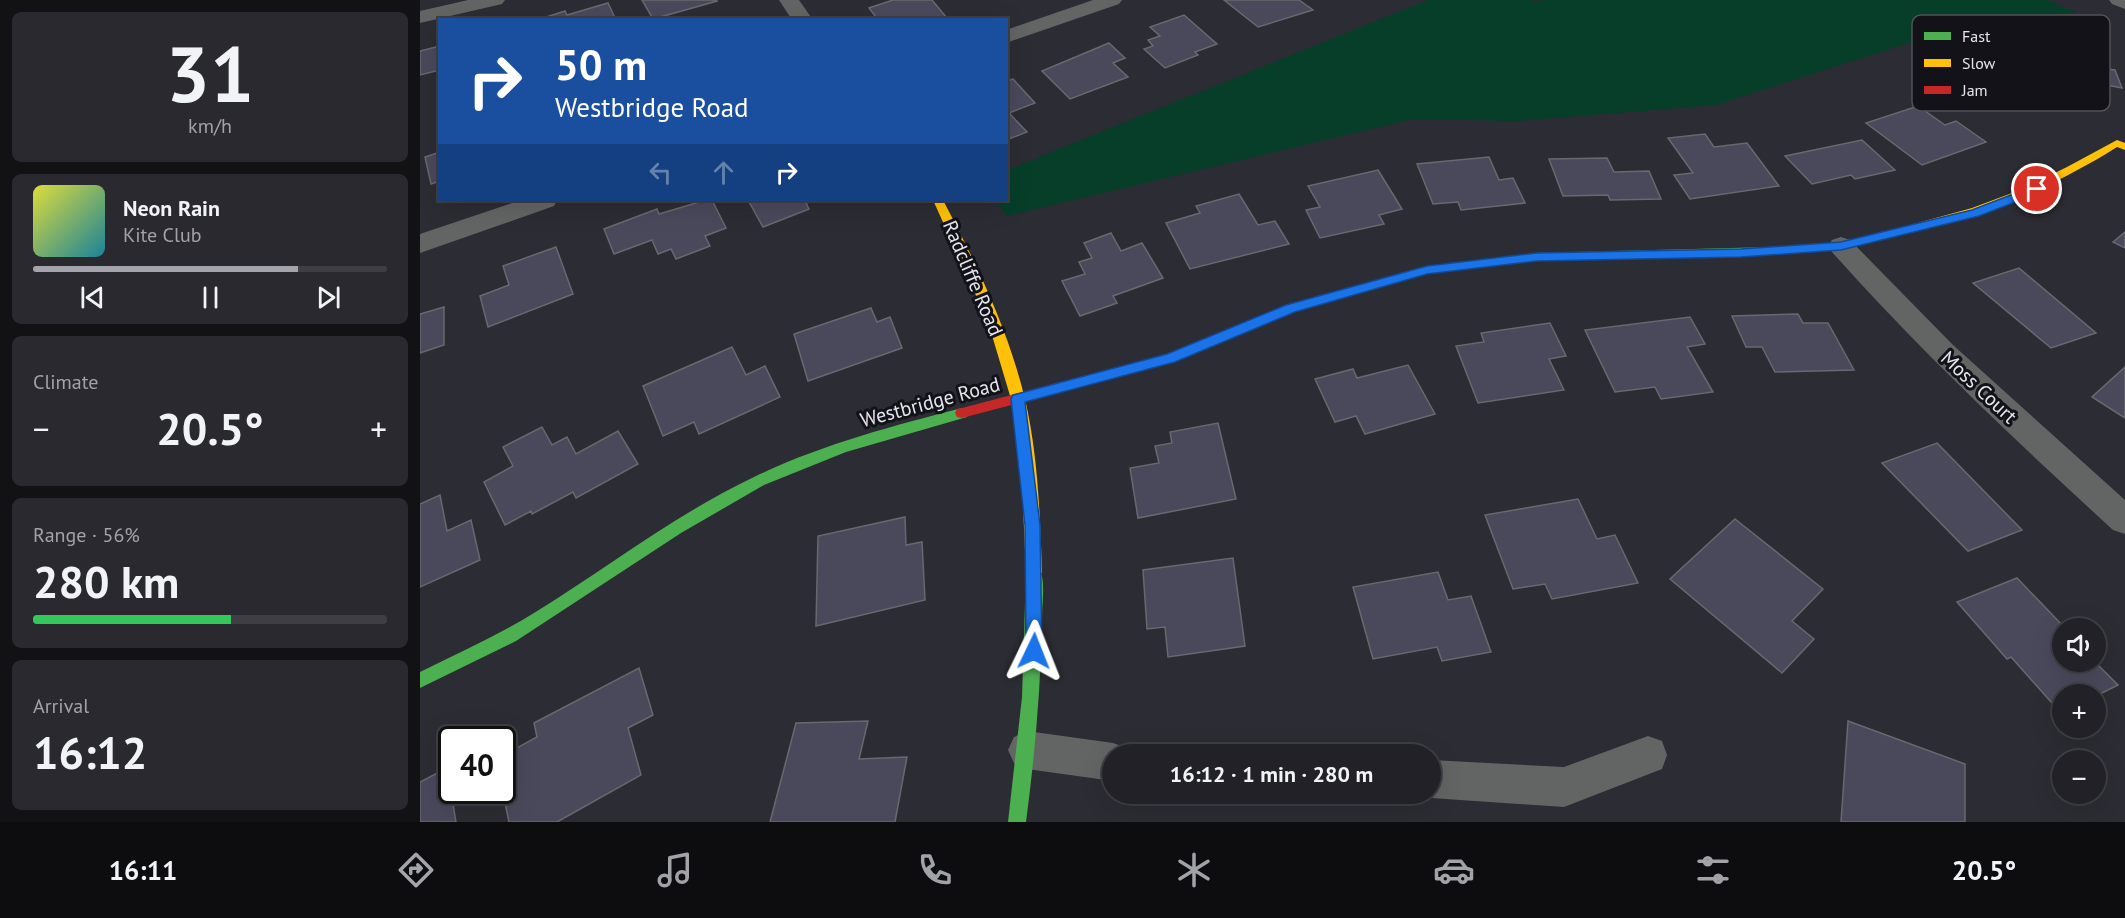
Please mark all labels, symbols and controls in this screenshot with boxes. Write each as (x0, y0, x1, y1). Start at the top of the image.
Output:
legend (1912, 15, 2110, 111)
text: 31 (166, 23, 254, 124)
text: Fast (1962, 26, 1991, 46)
text: 50 m (555, 37, 647, 92)
icon: right (456, 42, 534, 120)
text: Slow (1962, 53, 1996, 73)
text: Jam (1961, 80, 1988, 100)
text: Westbridge Road (555, 90, 749, 124)
text: km/h (188, 113, 232, 139)
icon: left (644, 156, 677, 189)
icon: ahead (707, 156, 740, 189)
icon: right (770, 156, 803, 189)
pin (2011, 163, 2062, 214)
icon: arrive (2020, 172, 2053, 205)
text: Neon Rain (123, 194, 220, 222)
street label: Radcliffe Road (937, 216, 1009, 340)
text: Kite Club (123, 222, 201, 248)
icon: previous (76, 281, 109, 314)
icon: pause (194, 281, 227, 314)
icon: next (312, 281, 345, 314)
street label: Moss Court (1935, 345, 2023, 429)
text: Climate (33, 369, 99, 395)
street label: Westbridge Road (857, 371, 1003, 433)
text: 20.5° (156, 399, 264, 457)
text: − (33, 407, 50, 450)
text: + (370, 407, 387, 450)
text: Range · 56% (33, 522, 140, 548)
text: 280 km (33, 552, 179, 610)
map controls (2052, 618, 2106, 804)
button: sound (2052, 618, 2106, 672)
position arrow (1002, 619, 1066, 683)
button: + (2052, 684, 2106, 738)
text: Arrival (33, 693, 89, 719)
text: 16:12 (33, 723, 147, 781)
speed limit sign: 40 (438, 726, 516, 804)
button: − (2052, 750, 2106, 804)
text: 16:12 · 1 min · 280 m (1170, 760, 1373, 788)
icon: directions (395, 849, 437, 891)
icon: music (654, 849, 696, 891)
icon: phone (914, 849, 956, 891)
icon: climate (1173, 849, 1215, 891)
icon: car (1433, 849, 1475, 891)
icon: filters (1692, 849, 1734, 891)
text: 16:11 (109, 853, 177, 887)
text: 20.5° (1952, 853, 2016, 887)

